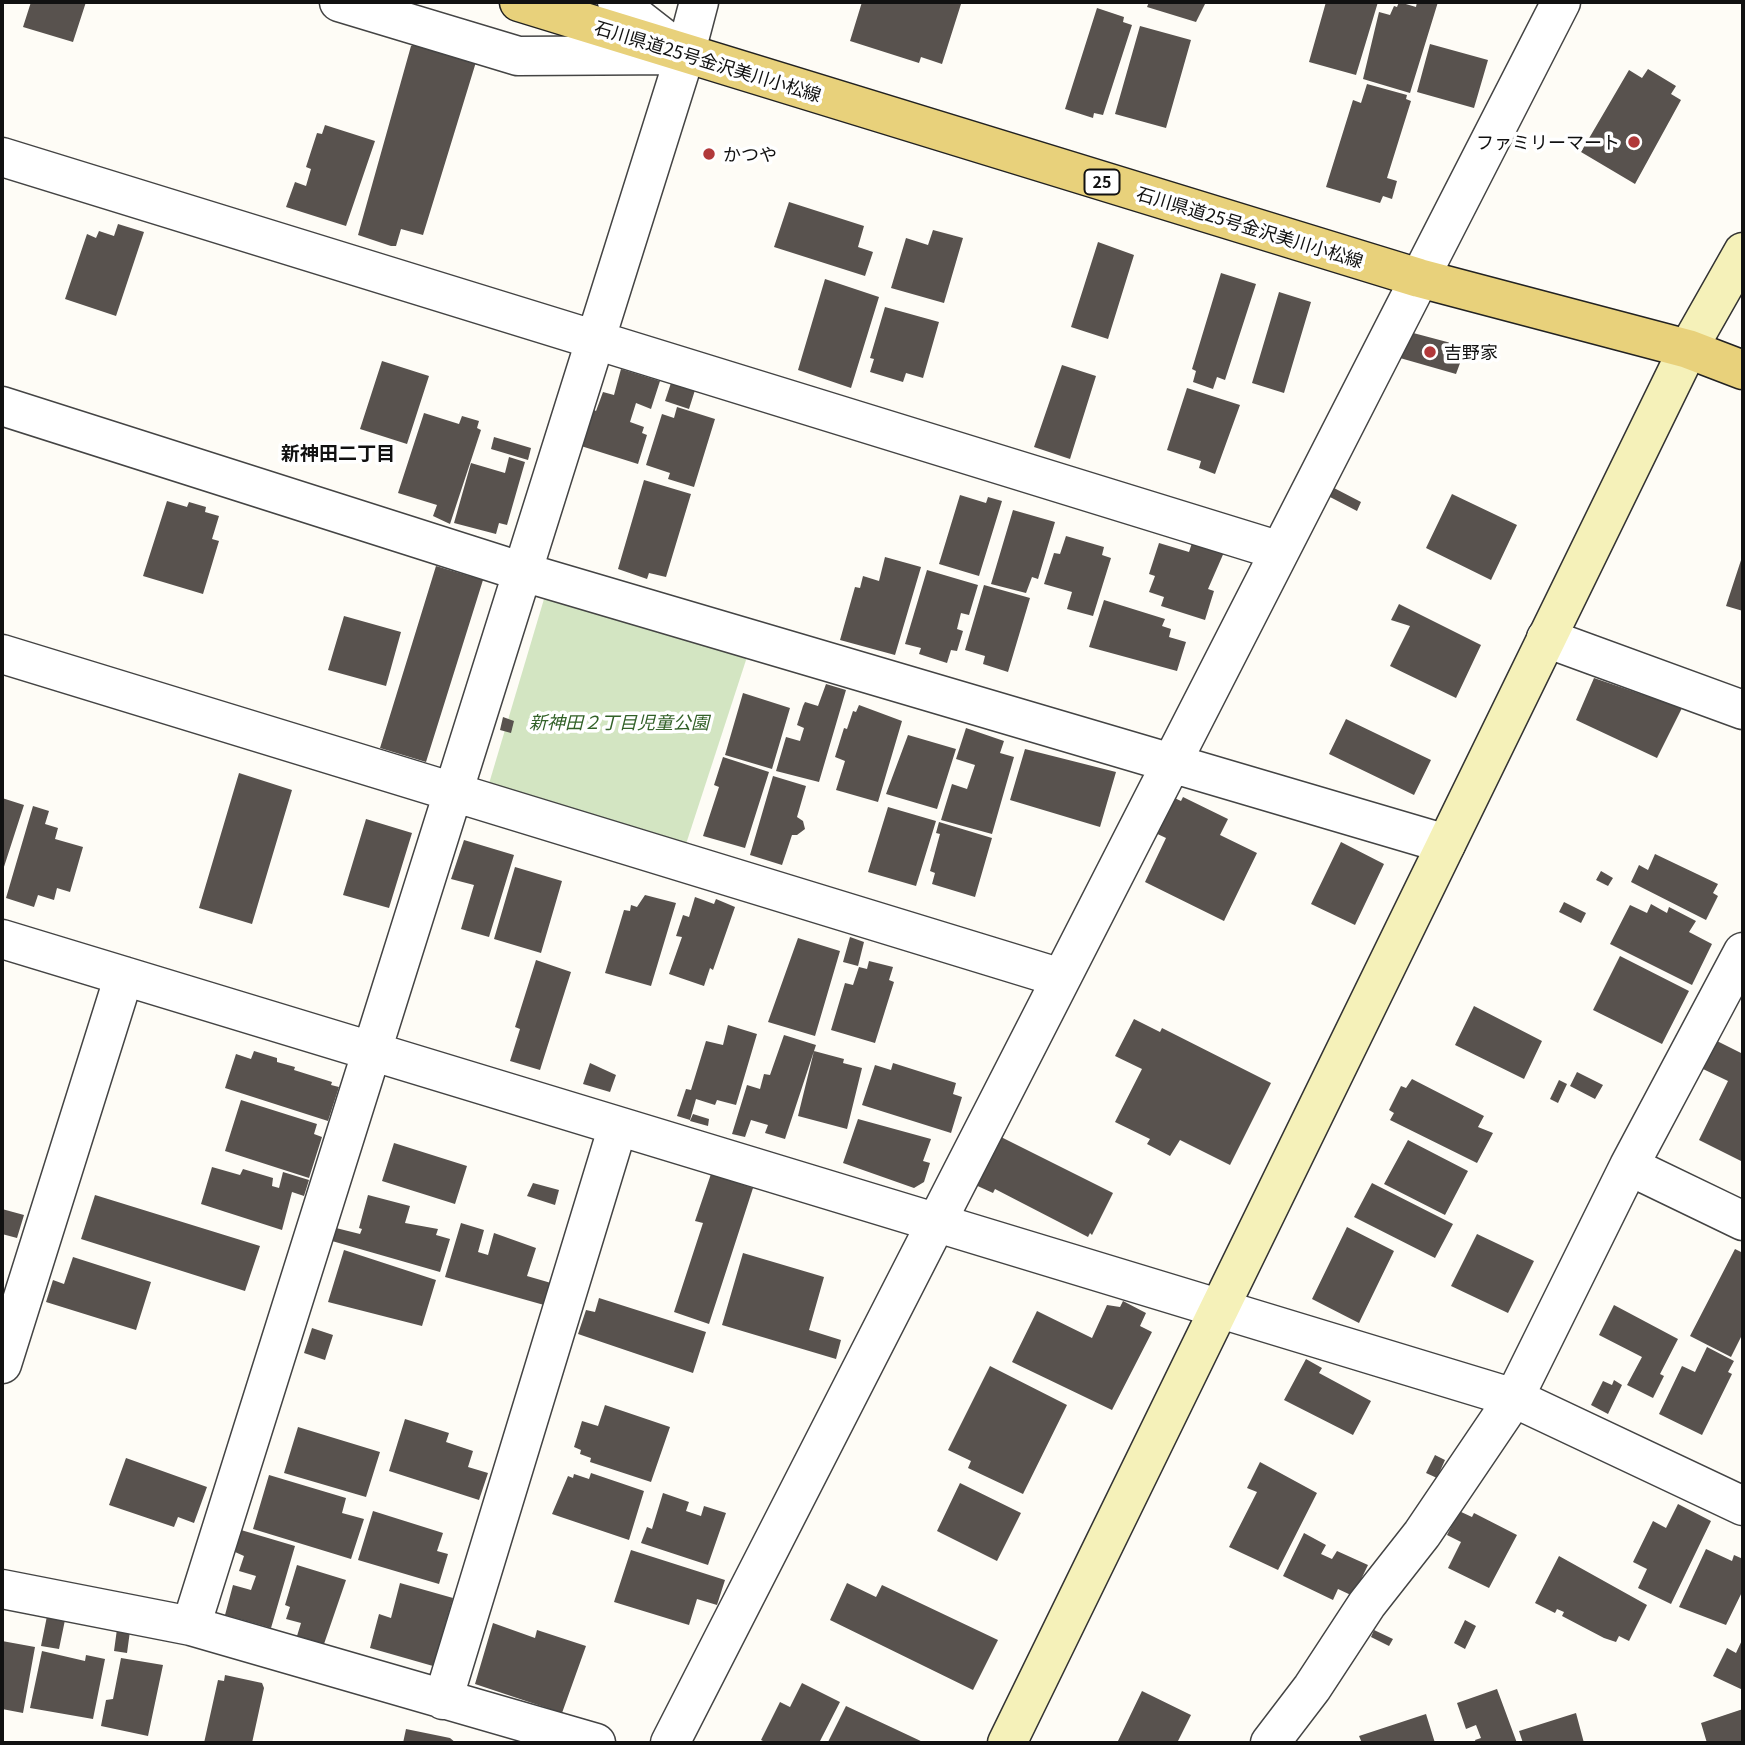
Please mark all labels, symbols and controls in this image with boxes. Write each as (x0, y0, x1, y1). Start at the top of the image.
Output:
street label: 石川県道25号金沢美川小松線 (592, 16, 824, 106)
place label: ファミリーマート (1476, 131, 1620, 153)
marker: ファミリーマート (1626, 134, 1642, 150)
place label: かつや (723, 143, 777, 165)
marker: かつや (701, 146, 717, 162)
road number: 25 (1084, 170, 1120, 194)
street label: 石川県道25号金沢美川小松線 (1134, 182, 1366, 272)
place label: 吉野家 (1444, 341, 1498, 363)
marker: 吉野家 (1422, 344, 1438, 360)
district label: 新神田二丁目 (281, 442, 395, 464)
park label: 新神田２丁目児童公園 (529, 711, 709, 733)

